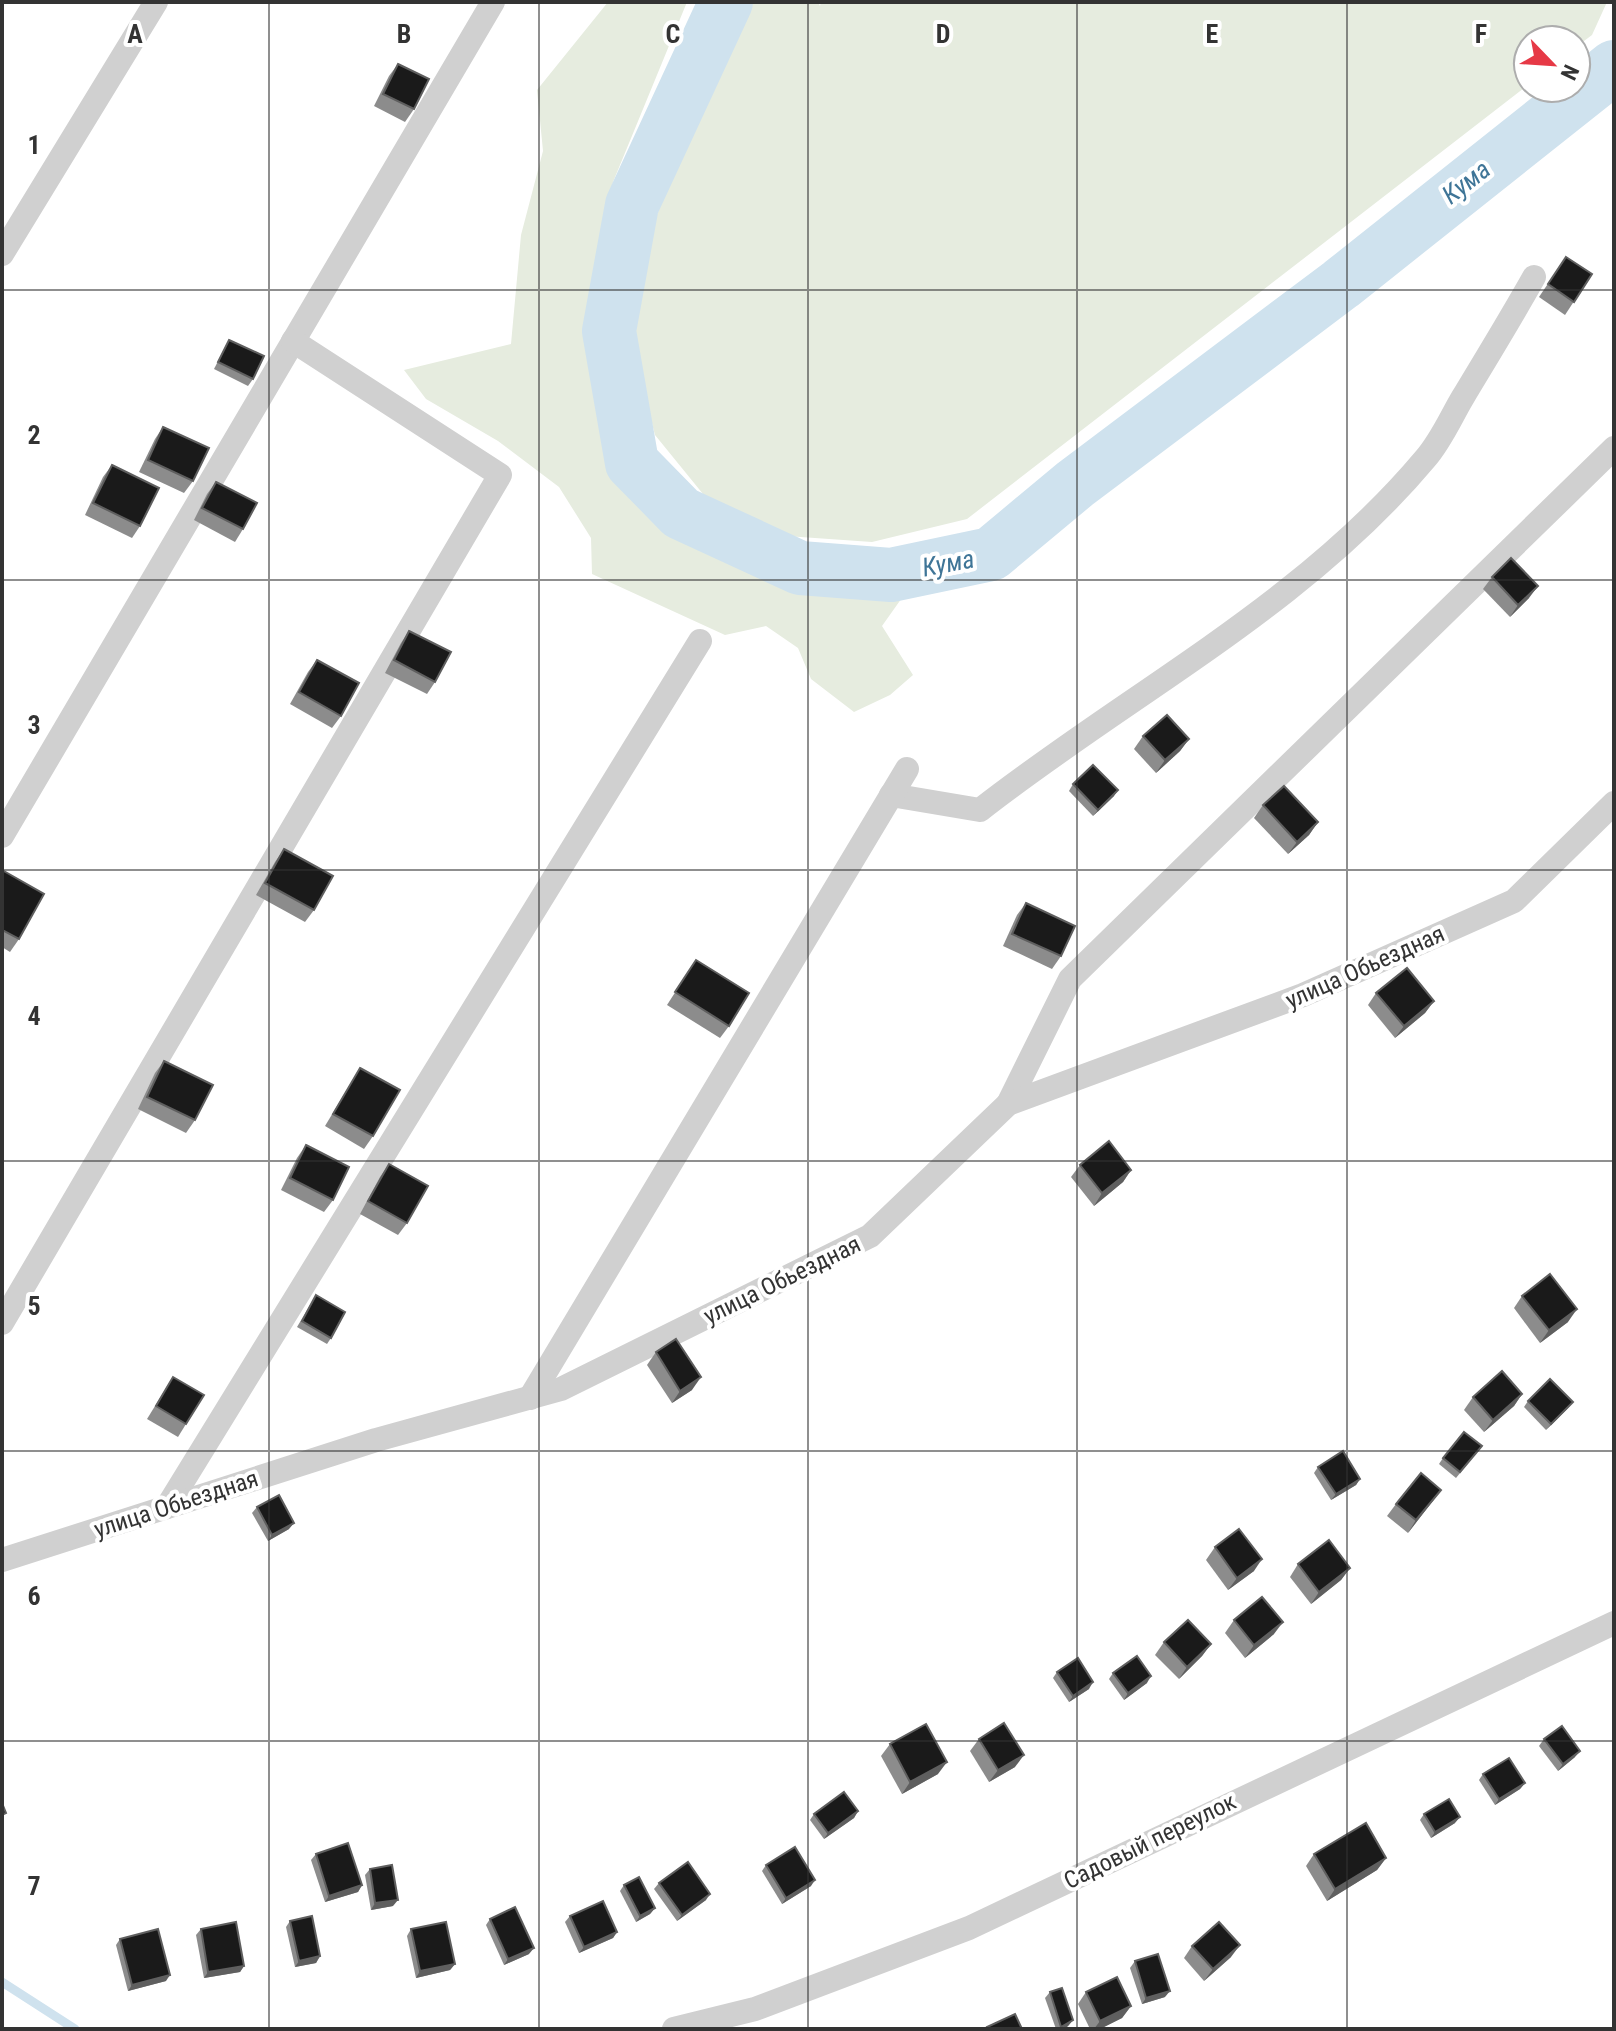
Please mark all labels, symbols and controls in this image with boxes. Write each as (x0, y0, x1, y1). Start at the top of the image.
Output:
text: A (127, 19, 143, 49)
text: B (397, 19, 411, 49)
text: C (666, 19, 681, 49)
text: D (936, 19, 950, 49)
text: E (1206, 19, 1219, 49)
text: F (1475, 19, 1487, 49)
north arrow (1512, 24, 1592, 104)
text: N (1555, 61, 1584, 84)
text: 1 (27, 130, 41, 160)
water label: Кума (1436, 154, 1496, 210)
text: 2 (27, 420, 41, 450)
water label: Кума (919, 543, 977, 583)
text: 3 (27, 710, 41, 740)
street label: улица Обьездная (1281, 919, 1449, 1015)
text: 4 (27, 1001, 41, 1031)
street label: улица Обьездная (699, 1230, 865, 1330)
text: 5 (27, 1291, 41, 1321)
street label: улица Обьездная (90, 1464, 262, 1544)
text: 6 (27, 1581, 41, 1611)
street label: Садовый переулок (1059, 1787, 1241, 1895)
text: 7 (27, 1871, 41, 1901)

